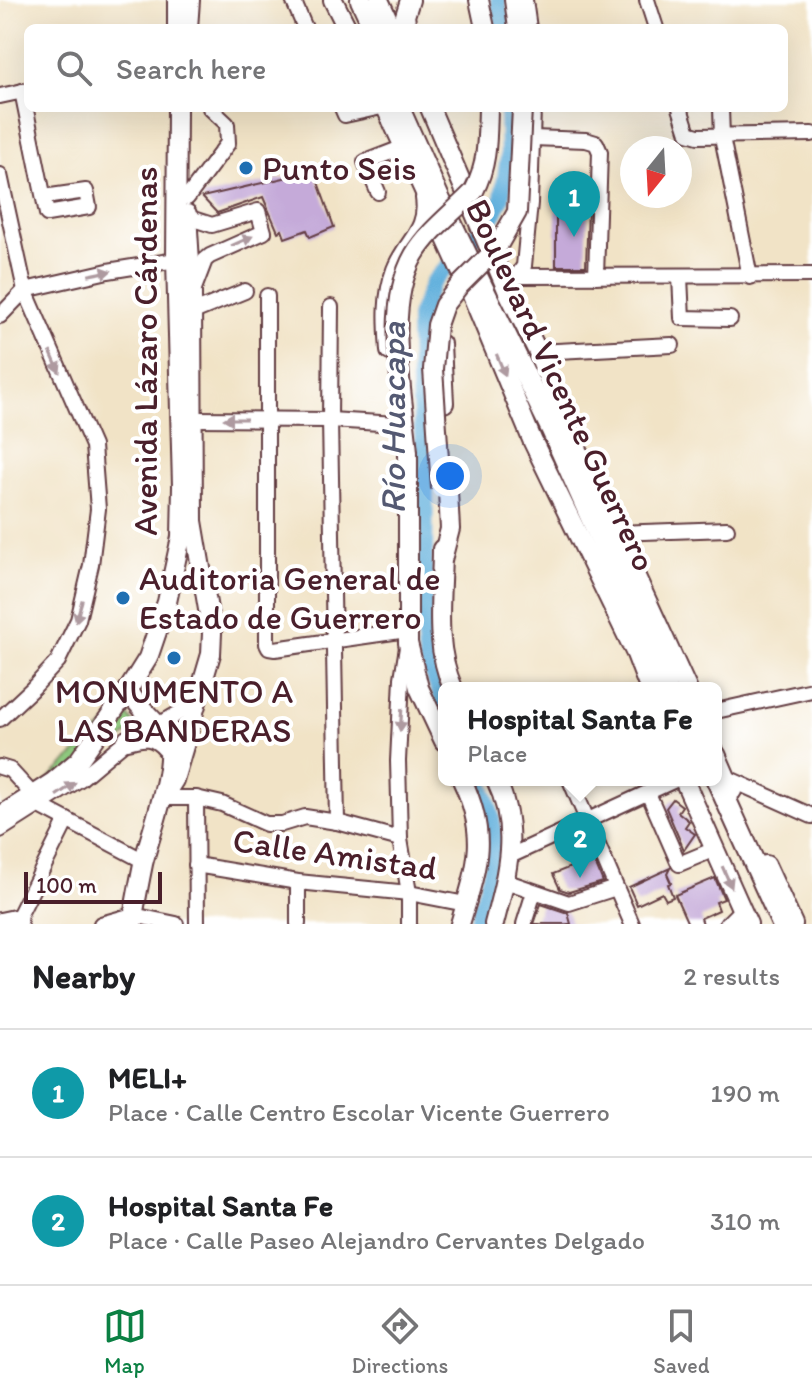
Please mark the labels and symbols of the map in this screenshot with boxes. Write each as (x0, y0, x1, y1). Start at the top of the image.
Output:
north arrow (620, 136, 692, 208)
place label: Punto Seis (262, 148, 417, 189)
marker: Punto Seis (237, 159, 255, 177)
street label: Avenida Lázaro Cárdenas (125, 166, 166, 536)
pin: 1 (548, 171, 600, 237)
street label: Boulevard Vicente Guerrero (457, 193, 665, 577)
one-way arrow (230, 235, 254, 248)
one-way arrow (87, 266, 112, 278)
water label: Río Huacapa (371, 321, 414, 514)
one-way arrow (48, 350, 62, 374)
one-way arrow (495, 353, 508, 377)
one-way arrow (222, 413, 247, 425)
your location (430, 456, 470, 496)
place label: Auditoria General de Estado de Guerrero (139, 558, 441, 638)
marker: Auditoria General de Estado de Guerrero (114, 589, 132, 607)
one-way arrow (73, 599, 85, 624)
marker: MONUMENTO A LAS BANDERAS (165, 649, 183, 667)
place label: MONUMENTO A LAS BANDERAS (55, 671, 293, 751)
one-way arrow (394, 708, 407, 733)
one-way arrow (56, 782, 77, 797)
pin: 2 (554, 812, 606, 878)
street label: Calle Amistad (230, 819, 440, 889)
one-way arrow (721, 865, 734, 888)
scale bar (24, 868, 162, 904)

